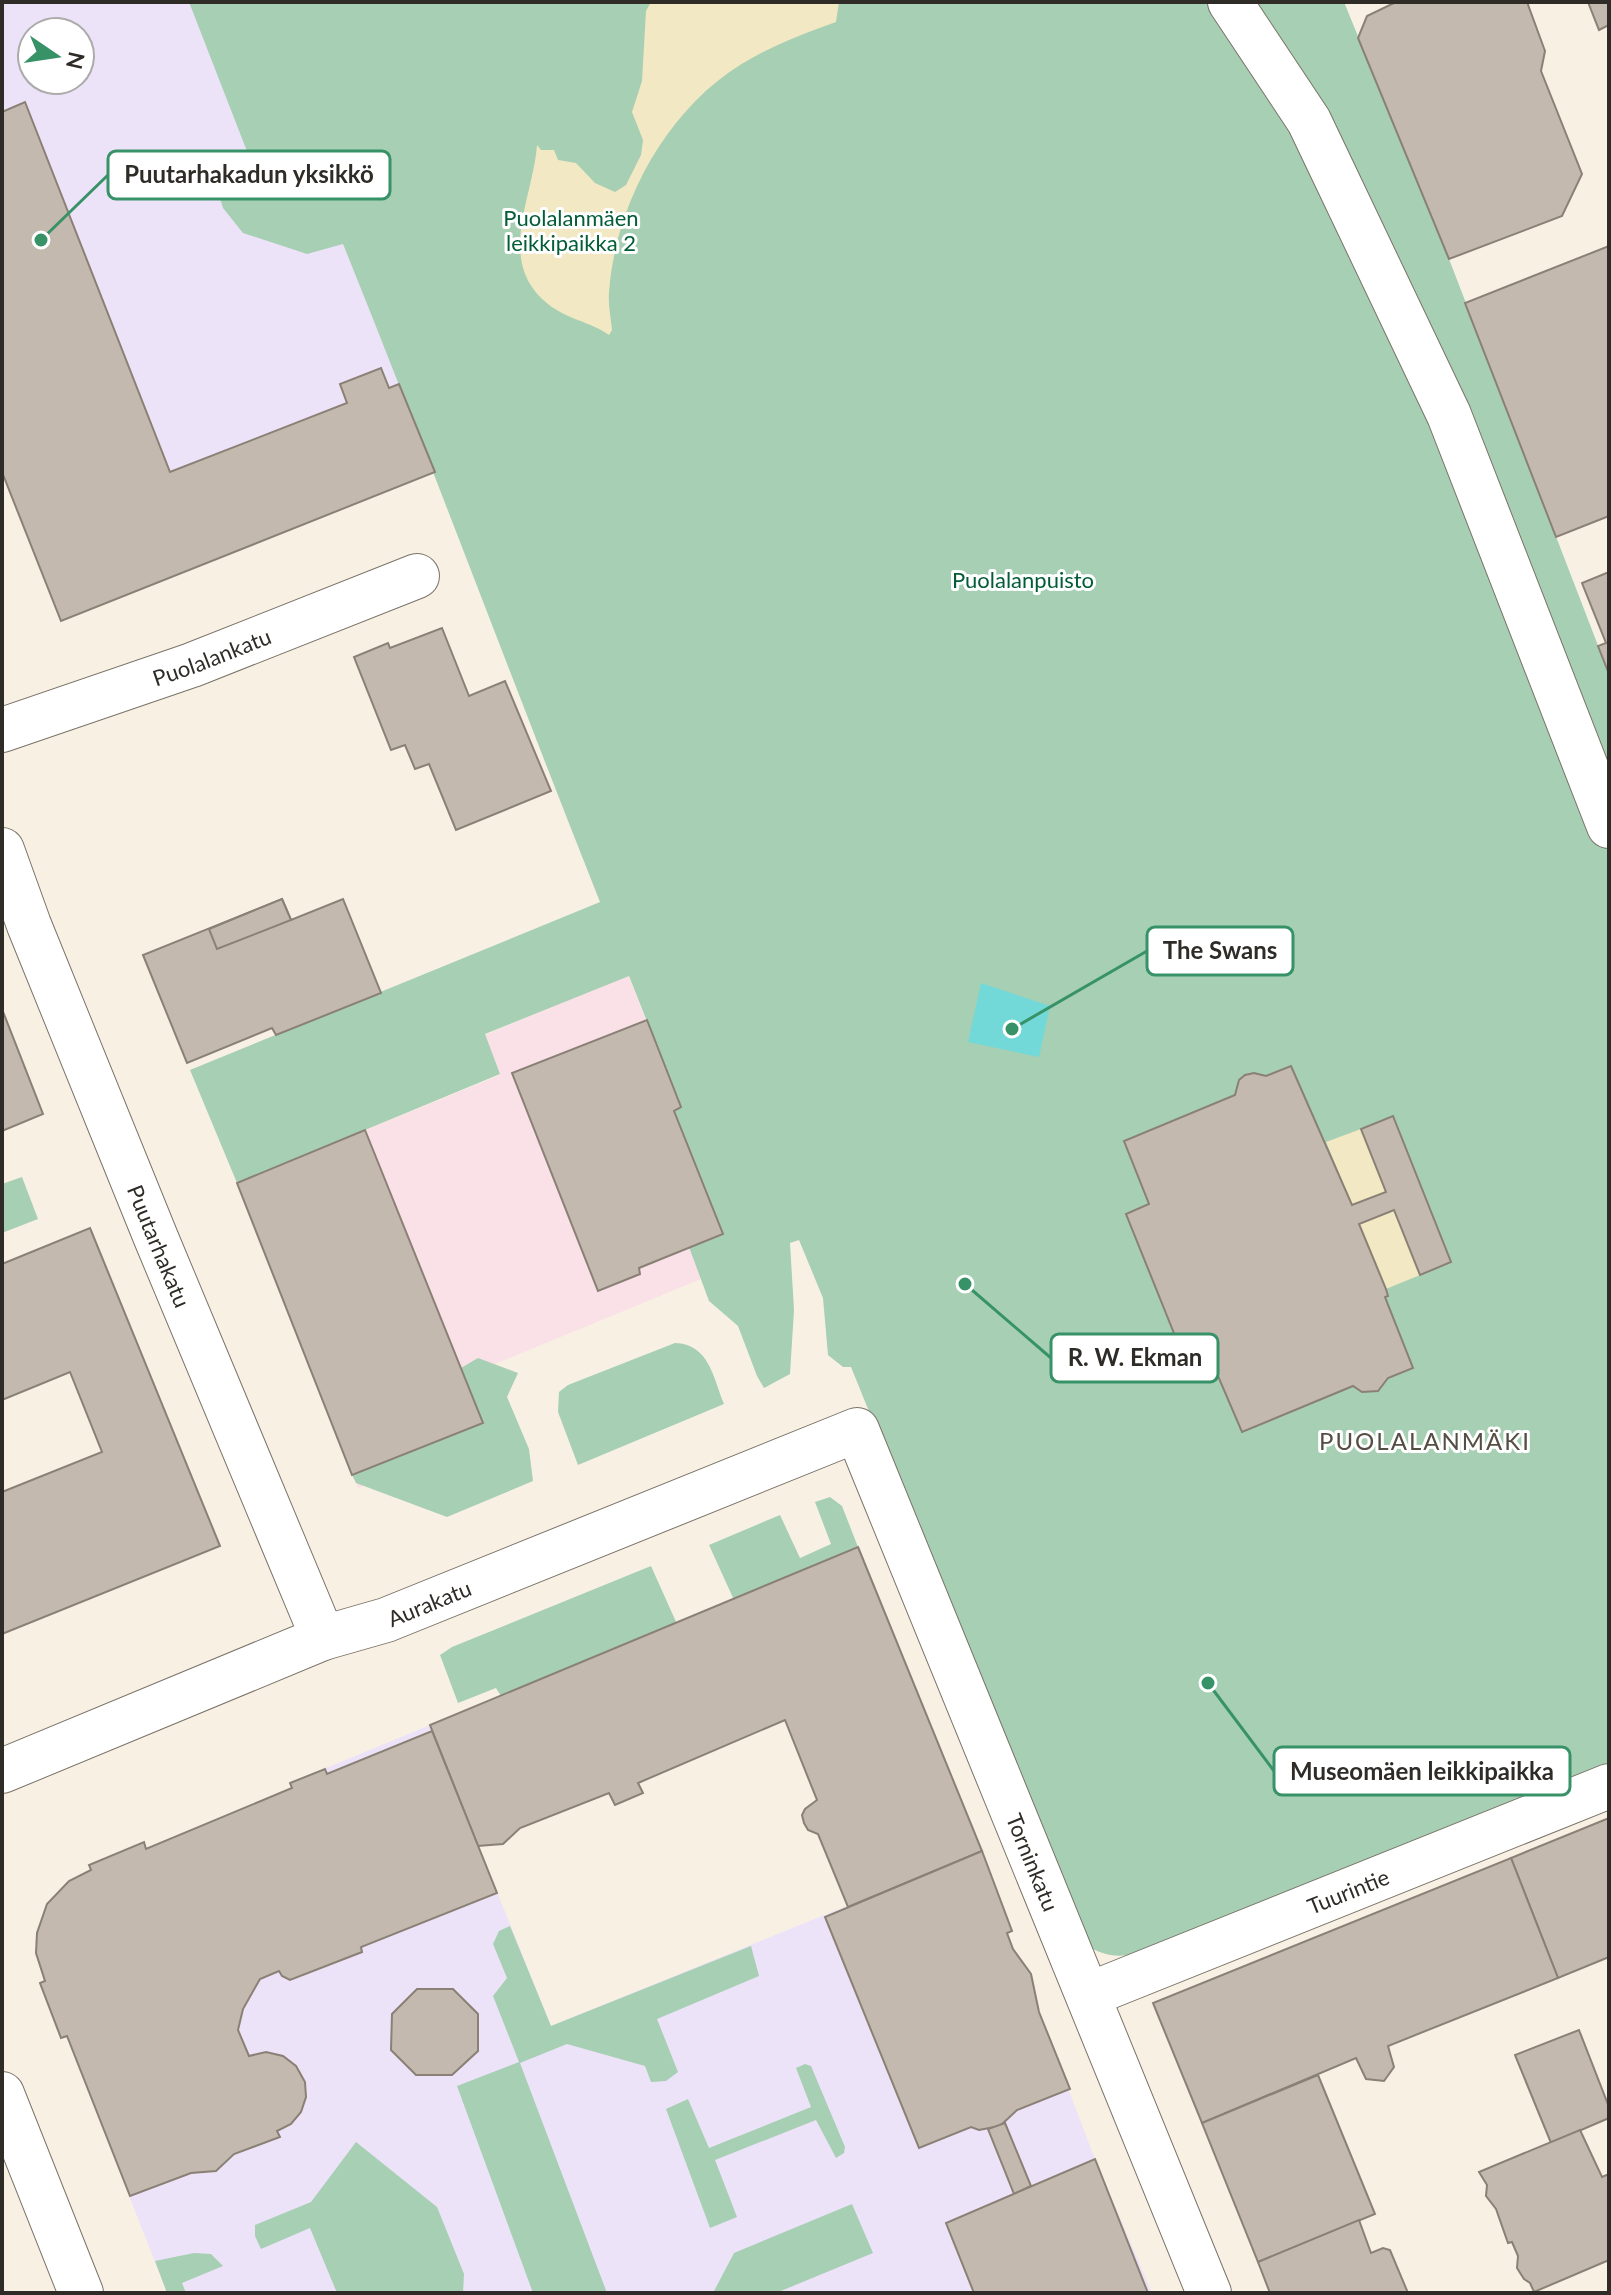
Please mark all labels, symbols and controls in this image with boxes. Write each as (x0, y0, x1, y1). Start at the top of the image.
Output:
north arrow (16, 16, 96, 96)
text: N (61, 49, 91, 72)
callout: Puutarhakadun yksikkö (108, 151, 390, 199)
text: Puutarhakadun yksikkö (124, 159, 374, 188)
park label: Puolalanmäen leikkipaikka 2 (503, 204, 639, 256)
park label: Puolalanpuisto (952, 566, 1094, 593)
street label: Puolalankatu (149, 622, 275, 691)
callout: The Swans (1147, 927, 1293, 975)
text: The Swans (1163, 935, 1277, 964)
street label: Puutarhakatu (122, 1181, 197, 1311)
callout: R. W. Ekman (1051, 1334, 1218, 1382)
text: R. W. Ekman (1068, 1342, 1202, 1371)
district label: PUOLALANMÄKI (1319, 1426, 1531, 1455)
street label: Aurakatu (383, 1574, 475, 1632)
callout: Museomäen leikkipaikka (1274, 1747, 1570, 1795)
text: Museomäen leikkipaikka (1290, 1756, 1554, 1785)
street label: Torninkatu (1001, 1809, 1065, 1915)
street label: Tuurintie (1303, 1862, 1393, 1919)

